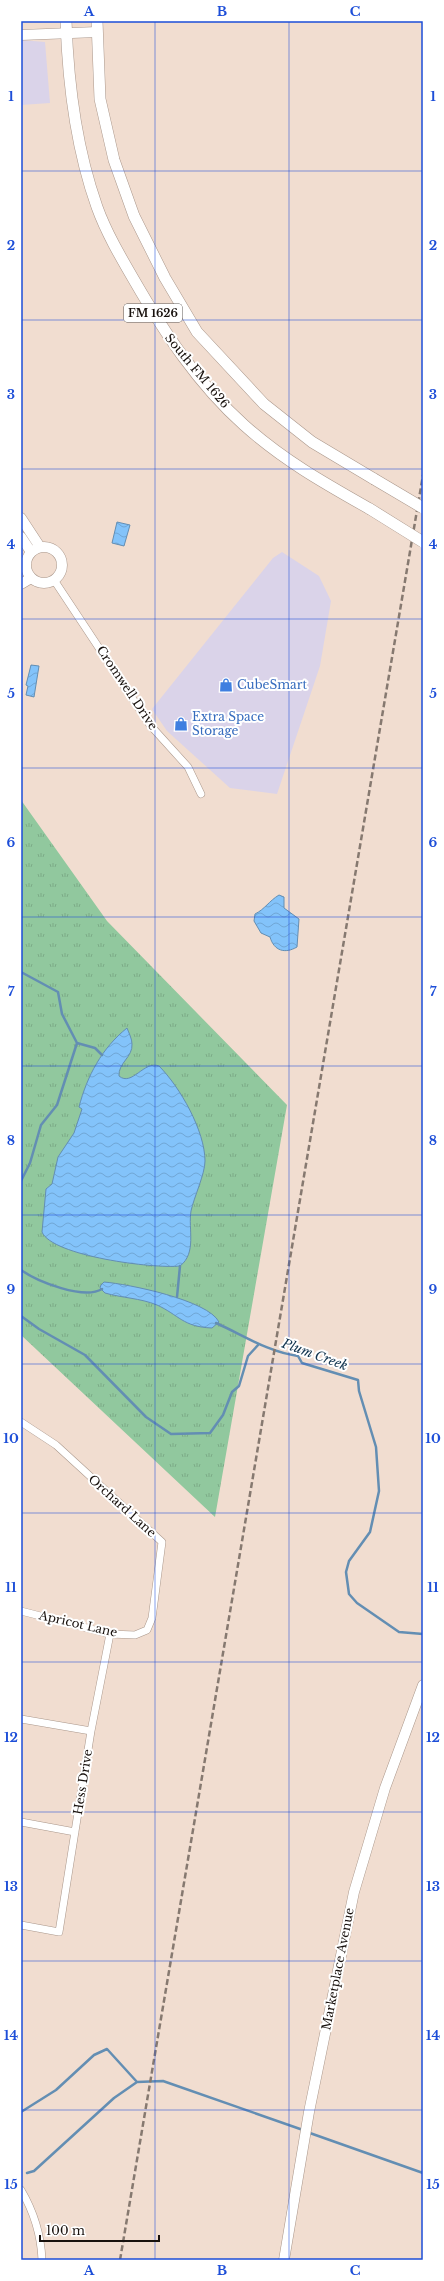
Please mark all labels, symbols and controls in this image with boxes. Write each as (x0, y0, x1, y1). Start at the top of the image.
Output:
text: A (83, 3, 95, 20)
text: B (217, 3, 227, 20)
text: C (350, 3, 361, 20)
text: 1 (8, 88, 14, 105)
text: 1 (430, 88, 436, 105)
text: 2 (7, 237, 15, 254)
text: 2 (429, 237, 437, 254)
road number: FM 1626 (124, 304, 182, 322)
street label: South FM 1626 (162, 330, 233, 411)
text: 3 (7, 386, 15, 403)
text: 3 (429, 386, 437, 403)
text: 4 (7, 536, 16, 553)
text: 4 (429, 536, 438, 553)
street label: Cromwell Drive (94, 643, 161, 733)
shop icon: CubeSmart (218, 677, 234, 693)
place label: CubeSmart (237, 677, 307, 692)
text: 5 (7, 685, 15, 702)
text: 5 (429, 685, 437, 702)
place label: Extra Space Storage (192, 709, 264, 738)
shop icon: Extra Space Storage (173, 716, 189, 732)
text: 6 (7, 834, 16, 851)
text: 6 (429, 834, 438, 851)
text: 7 (8, 983, 15, 1000)
text: 7 (430, 983, 437, 1000)
text: 8 (7, 1132, 15, 1149)
text: 8 (429, 1132, 437, 1149)
text: 9 (7, 1281, 16, 1298)
text: 9 (429, 1281, 438, 1298)
water label: Plum Creek (279, 1334, 350, 1374)
text: 10 (3, 1430, 19, 1447)
text: 10 (425, 1430, 441, 1447)
street label: Orchard Lane (85, 1471, 159, 1540)
text: 11 (5, 1579, 17, 1596)
text: 11 (427, 1579, 439, 1596)
street label: Apricot Lane (36, 1607, 119, 1640)
text: 12 (4, 1729, 18, 1746)
text: 12 (426, 1729, 440, 1746)
street label: Hess Drive (70, 1748, 95, 1816)
text: 13 (4, 1878, 18, 1895)
text: 13 (426, 1878, 440, 1895)
street label: Marketplace Avenue (318, 1906, 357, 2031)
text: 14 (4, 2027, 19, 2044)
text: 14 (426, 2027, 441, 2044)
text: 15 (4, 2176, 18, 2193)
text: 15 (426, 2176, 440, 2193)
scale bar (40, 2217, 159, 2243)
text: 100 m (46, 2223, 85, 2238)
text: A (83, 2262, 95, 2279)
text: B (217, 2262, 227, 2279)
text: C (350, 2262, 361, 2279)

